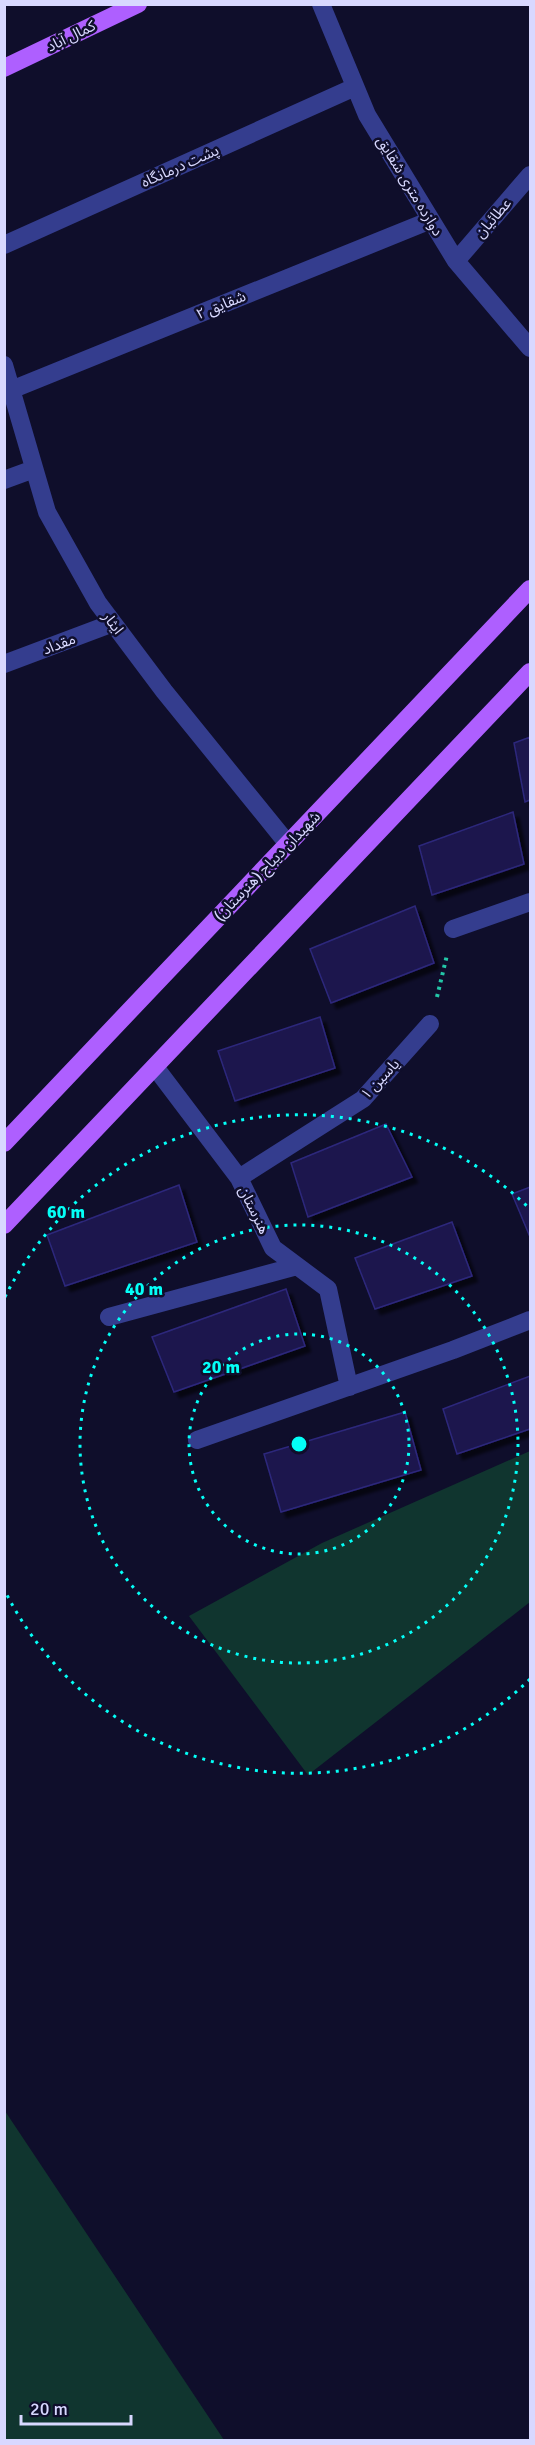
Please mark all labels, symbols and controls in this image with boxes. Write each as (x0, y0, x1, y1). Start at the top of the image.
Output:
street label: کمال آباد (44, 16, 99, 55)
street label: دوازده متری شقایق (372, 133, 447, 240)
street label: پشت درمانگاه (138, 141, 222, 192)
street label: عطائیان (471, 194, 515, 242)
street label: شقایق ۲ (193, 287, 249, 324)
street label: ایثار (98, 607, 127, 638)
street label: مقداد (40, 630, 78, 658)
street label: شهیدان دیباج (هنرستان) (210, 807, 326, 927)
street label: یاسین ۱ (357, 1055, 403, 1103)
street label: هنرستان (235, 1183, 273, 1237)
text: 60 m (47, 1201, 85, 1223)
text: 40 m (125, 1278, 163, 1300)
text: 20 m (202, 1356, 240, 1378)
centre of rings (289, 1434, 309, 1454)
scale bar (21, 2388, 130, 2426)
text: 20 m (30, 2398, 68, 2420)

